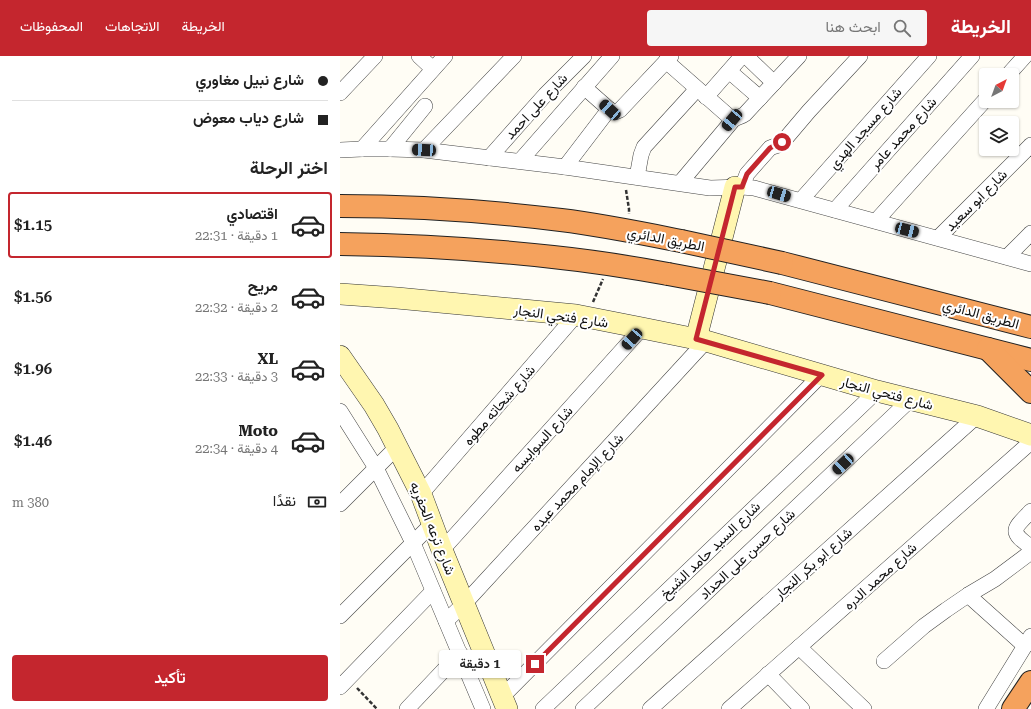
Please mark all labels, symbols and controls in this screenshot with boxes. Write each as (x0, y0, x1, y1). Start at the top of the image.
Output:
search box (647, 10, 927, 46)
text: الخريطة (951, 15, 1011, 38)
icon: search (891, 17, 913, 39)
text: المحفوظات (20, 18, 83, 34)
text: الاتجاهات (105, 18, 159, 34)
text: الخريطة (181, 18, 225, 34)
text: ابحث هنا (826, 18, 881, 36)
north arrow (979, 68, 1019, 108)
map controls (979, 68, 1019, 156)
street label: شارع على احمد (501, 70, 573, 144)
text: شارع نبيل مغاوري (195, 71, 304, 89)
street label: شارع مسجد الهدي (825, 84, 908, 175)
street label: شارع محمد عامر (866, 94, 942, 175)
car (597, 98, 623, 122)
car (720, 107, 744, 133)
text: شارع دياب معوض (193, 109, 304, 127)
button: layers (979, 116, 1019, 156)
route start (773, 133, 791, 151)
car (412, 143, 436, 157)
text: اختر الرحلة (250, 157, 328, 178)
street label: شارع ابو سعيد (942, 166, 1012, 236)
car (766, 185, 792, 203)
text: اقتصادي (226, 205, 278, 223)
icon: car (290, 207, 326, 243)
text: $1.15 (14, 216, 52, 234)
car (894, 221, 920, 239)
street label: الطريق الدائري (625, 224, 706, 258)
text: 1 دقيقة · 22:31 (195, 228, 278, 243)
text: مريح (248, 277, 278, 295)
icon: car (290, 279, 326, 315)
text: $1.56 (14, 288, 52, 306)
street label: الطريق الدائري (940, 296, 1021, 336)
text: 2 دقيقة · 22:32 (195, 300, 278, 315)
street label: شارع فتحي النجار (511, 301, 609, 335)
car (620, 326, 644, 352)
text: XL (257, 350, 278, 368)
icon: car (290, 351, 326, 387)
text: $1.96 (14, 360, 52, 378)
street label: شارع شحاته مطوه (460, 362, 540, 450)
text: 3 دقيقة · 22:33 (195, 369, 278, 384)
street label: شارع فتحي النجار (837, 373, 935, 417)
street label: شارع السوايسه (508, 403, 578, 477)
text: Moto (238, 422, 278, 440)
icon: car (290, 423, 326, 459)
street label: شارع الإمام محمد عبده (527, 430, 629, 536)
text: $1.46 (14, 432, 52, 450)
text: 4 دقيقة · 22:34 (195, 441, 278, 456)
car (830, 451, 856, 477)
street label: شارع ترعه الحفريه (404, 479, 459, 578)
icon: cash (306, 491, 328, 513)
text: نقدًا (273, 492, 296, 510)
text: 380 m (12, 495, 49, 510)
street label: شارع السيد حامد الشيخ (657, 498, 765, 604)
street label: شارع حسن على الحداد (696, 505, 800, 605)
street label: شارع ابو بكر النجار (770, 524, 857, 605)
street label: شارع محمد الدره (840, 539, 922, 615)
callout: 1 دقيقة (439, 650, 521, 678)
button: تأكيد (12, 655, 328, 701)
route end (526, 655, 544, 673)
text: 1 دقيقة (459, 656, 501, 671)

